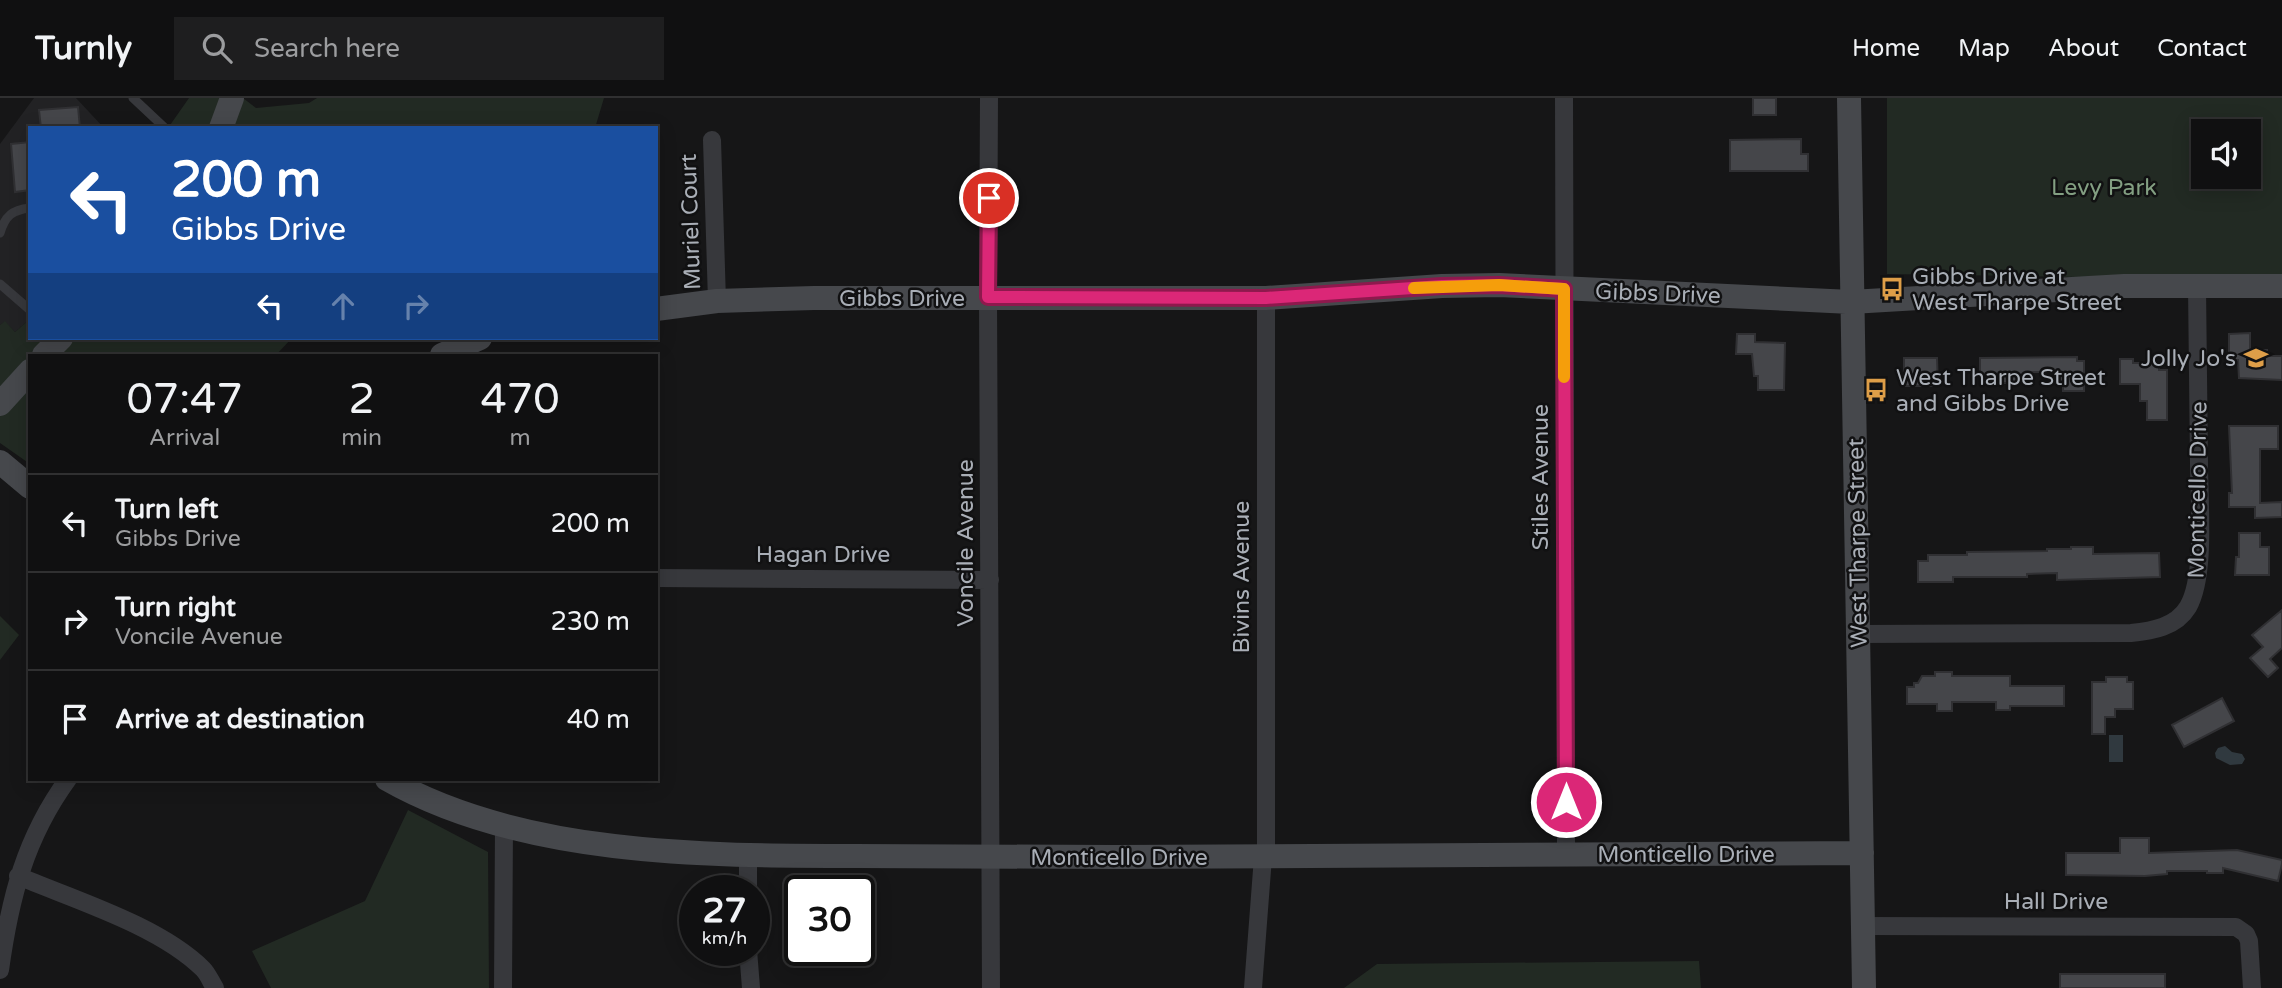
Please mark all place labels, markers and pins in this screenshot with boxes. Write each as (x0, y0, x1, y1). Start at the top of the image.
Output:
pin (959, 168, 1019, 228)
place label: Gibbs Drive at West Tharpe Street (1912, 263, 2122, 317)
bus stop icon: Gibbs Drive at West Tharpe Street (1878, 275, 1906, 303)
school or university icon: Jolly Jo's (2242, 344, 2270, 372)
place label: Jolly Jo's (2141, 345, 2236, 373)
place label: West Tharpe Street and Gibbs Drive (1896, 364, 2106, 418)
bus stop icon: West Tharpe Street and Gibbs Drive (1862, 376, 1890, 404)

